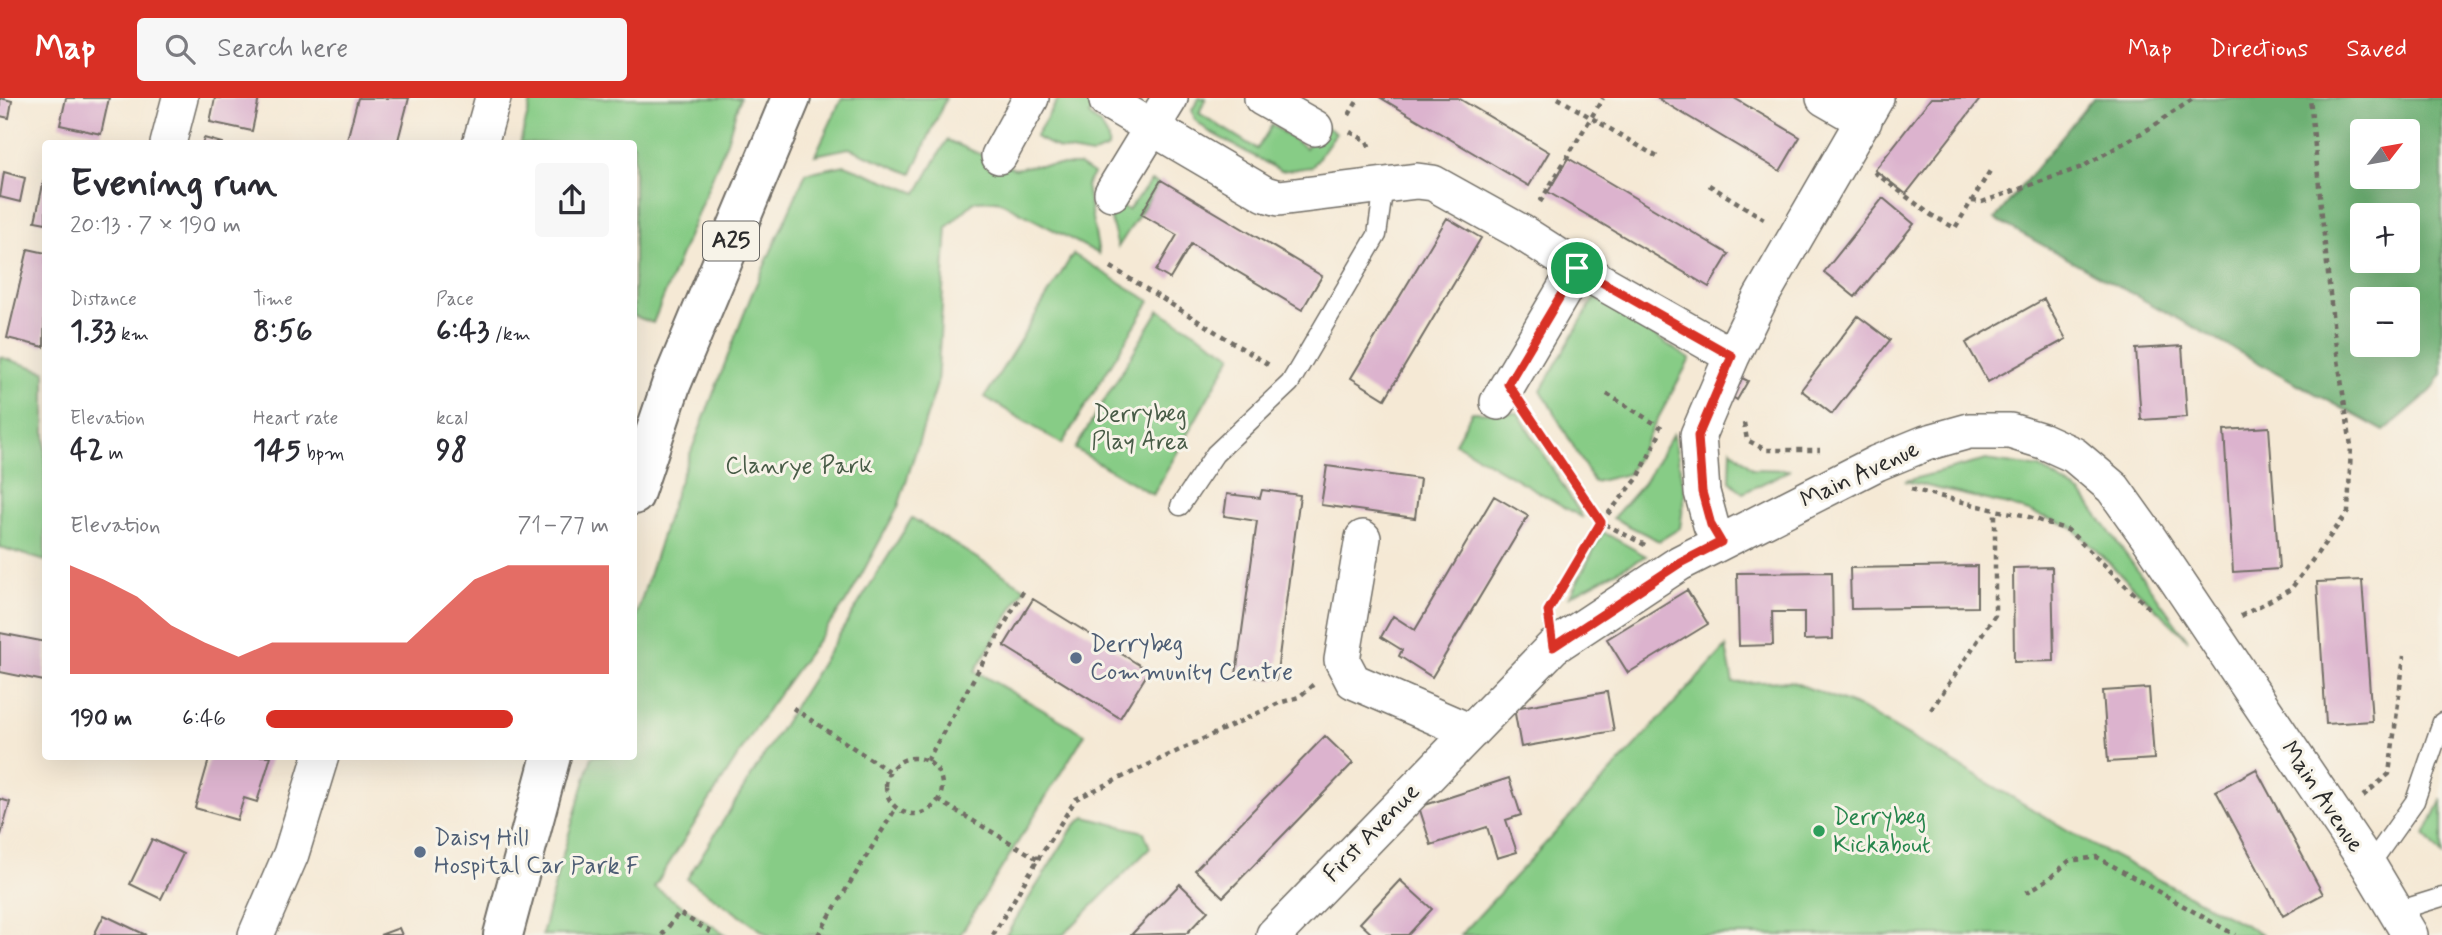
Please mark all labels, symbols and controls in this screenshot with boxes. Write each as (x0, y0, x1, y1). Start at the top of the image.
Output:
search box (137, 18, 627, 81)
text: Map (35, 27, 95, 71)
icon: search (161, 30, 199, 68)
text: Search here (217, 32, 348, 66)
text: Map (2128, 34, 2172, 65)
text: Directions (2210, 34, 2308, 65)
text: Saved (2346, 34, 2407, 65)
north arrow (2350, 119, 2420, 189)
map controls (2350, 119, 2420, 357)
text: Evening run (70, 160, 277, 209)
button: share (535, 163, 609, 237)
button: + (2350, 203, 2420, 273)
text: 20:13 · 7 × 190 m (70, 211, 241, 241)
road number: A25 (703, 222, 759, 260)
pin (1547, 238, 1607, 298)
icon: arrive (1558, 249, 1596, 287)
text: Distance (70, 287, 137, 312)
text: Time (253, 287, 293, 312)
text: Pace (436, 287, 474, 312)
button: − (2350, 287, 2420, 357)
text: 1.33 (70, 312, 116, 351)
text: 8:56 (253, 312, 313, 351)
text: 6:43 (436, 312, 490, 351)
text: km (116, 322, 149, 347)
text: /km (490, 322, 531, 347)
park label: Derrybeg Play Area (1091, 399, 1189, 458)
text: Elevation (70, 406, 145, 431)
text: Heart rate (253, 406, 338, 431)
text: kcal (436, 406, 468, 431)
text: 42 (70, 431, 103, 470)
text: 145 (253, 431, 301, 470)
text: 98 (436, 431, 467, 470)
street label: Main Avenue (1795, 434, 1925, 516)
text: m (103, 441, 124, 466)
text: bpm (301, 441, 345, 466)
park label: Clanrye Park (725, 451, 873, 482)
text: Elevation (70, 511, 161, 541)
text: 71–77 m (517, 511, 609, 541)
place label: Derrybeg Community Centre (1090, 629, 1293, 688)
marker: Derrybeg Community Centre (1068, 650, 1084, 666)
text: 190 m (70, 704, 132, 734)
text: 6:46 (182, 704, 226, 734)
street label: Main Avenue (2273, 735, 2371, 859)
street label: First Avenue (1317, 777, 1427, 889)
place label: Derrybeg Kickabout (1833, 802, 1931, 861)
place label: Daisy Hill Hospital Car Park F (434, 823, 640, 882)
marker: Derrybeg Kickabout (1811, 823, 1827, 839)
marker: Daisy Hill Hospital Car Park F (412, 844, 428, 860)

